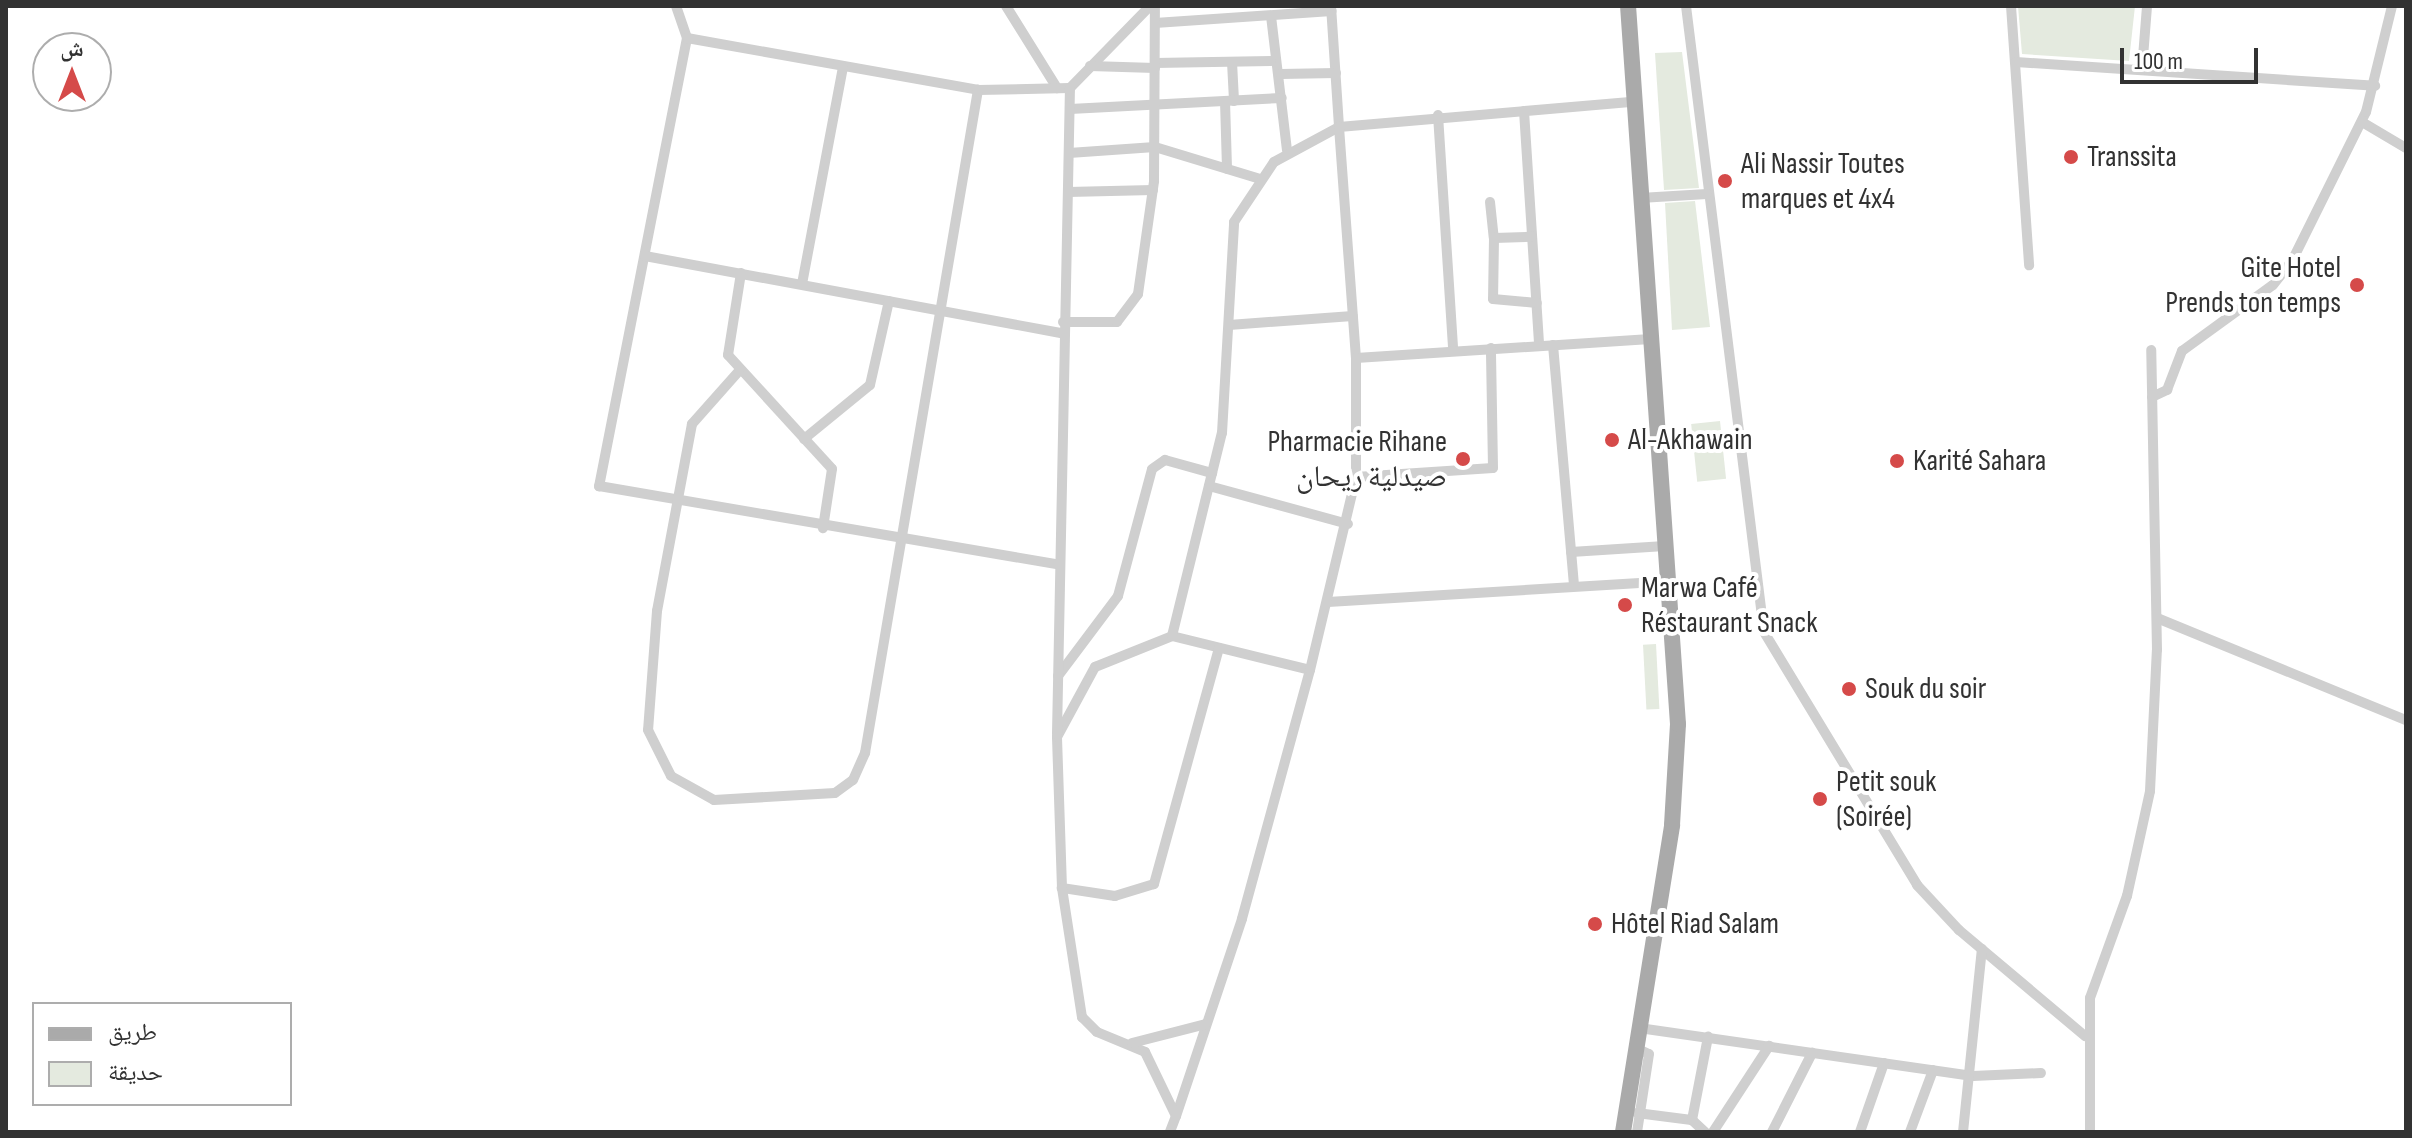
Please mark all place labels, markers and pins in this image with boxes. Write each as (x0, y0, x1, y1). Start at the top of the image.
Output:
place label: Transsita (2087, 139, 2177, 175)
place label: Ali Nassir Toutes marques et 4x4 (1741, 146, 1905, 216)
marker: Transsita (2062, 148, 2080, 166)
marker: Ali Nassir Toutes marques et 4x4 (1716, 172, 1734, 190)
place label: Gite Hotel Prends ton temps (2165, 250, 2341, 320)
marker: Gite Hotel Prends ton temps (2348, 276, 2366, 294)
place label: Al-Akhawain (1628, 422, 1753, 458)
place label: Pharmacie Rihane صيدلية ريحان (1267, 424, 1447, 494)
marker: Al-Akhawain (1603, 431, 1621, 449)
place label: Karité Sahara (1913, 443, 2046, 479)
marker: Pharmacie Rihane صيدلية ريحان (1454, 450, 1472, 468)
marker: Karité Sahara (1888, 452, 1906, 470)
place label: Marwa Café Réstaurant Snack (1641, 570, 1818, 640)
marker: Marwa Café Réstaurant Snack (1616, 596, 1634, 614)
place label: Souk du soir (1865, 671, 1986, 707)
marker: Souk du soir (1840, 680, 1858, 698)
place label: Petit souk (Soirée) (1836, 764, 1936, 834)
marker: Petit souk (Soirée) (1811, 790, 1829, 808)
place label: Hôtel Riad Salam (1611, 906, 1779, 942)
marker: Hôtel Riad Salam (1586, 915, 1604, 933)

